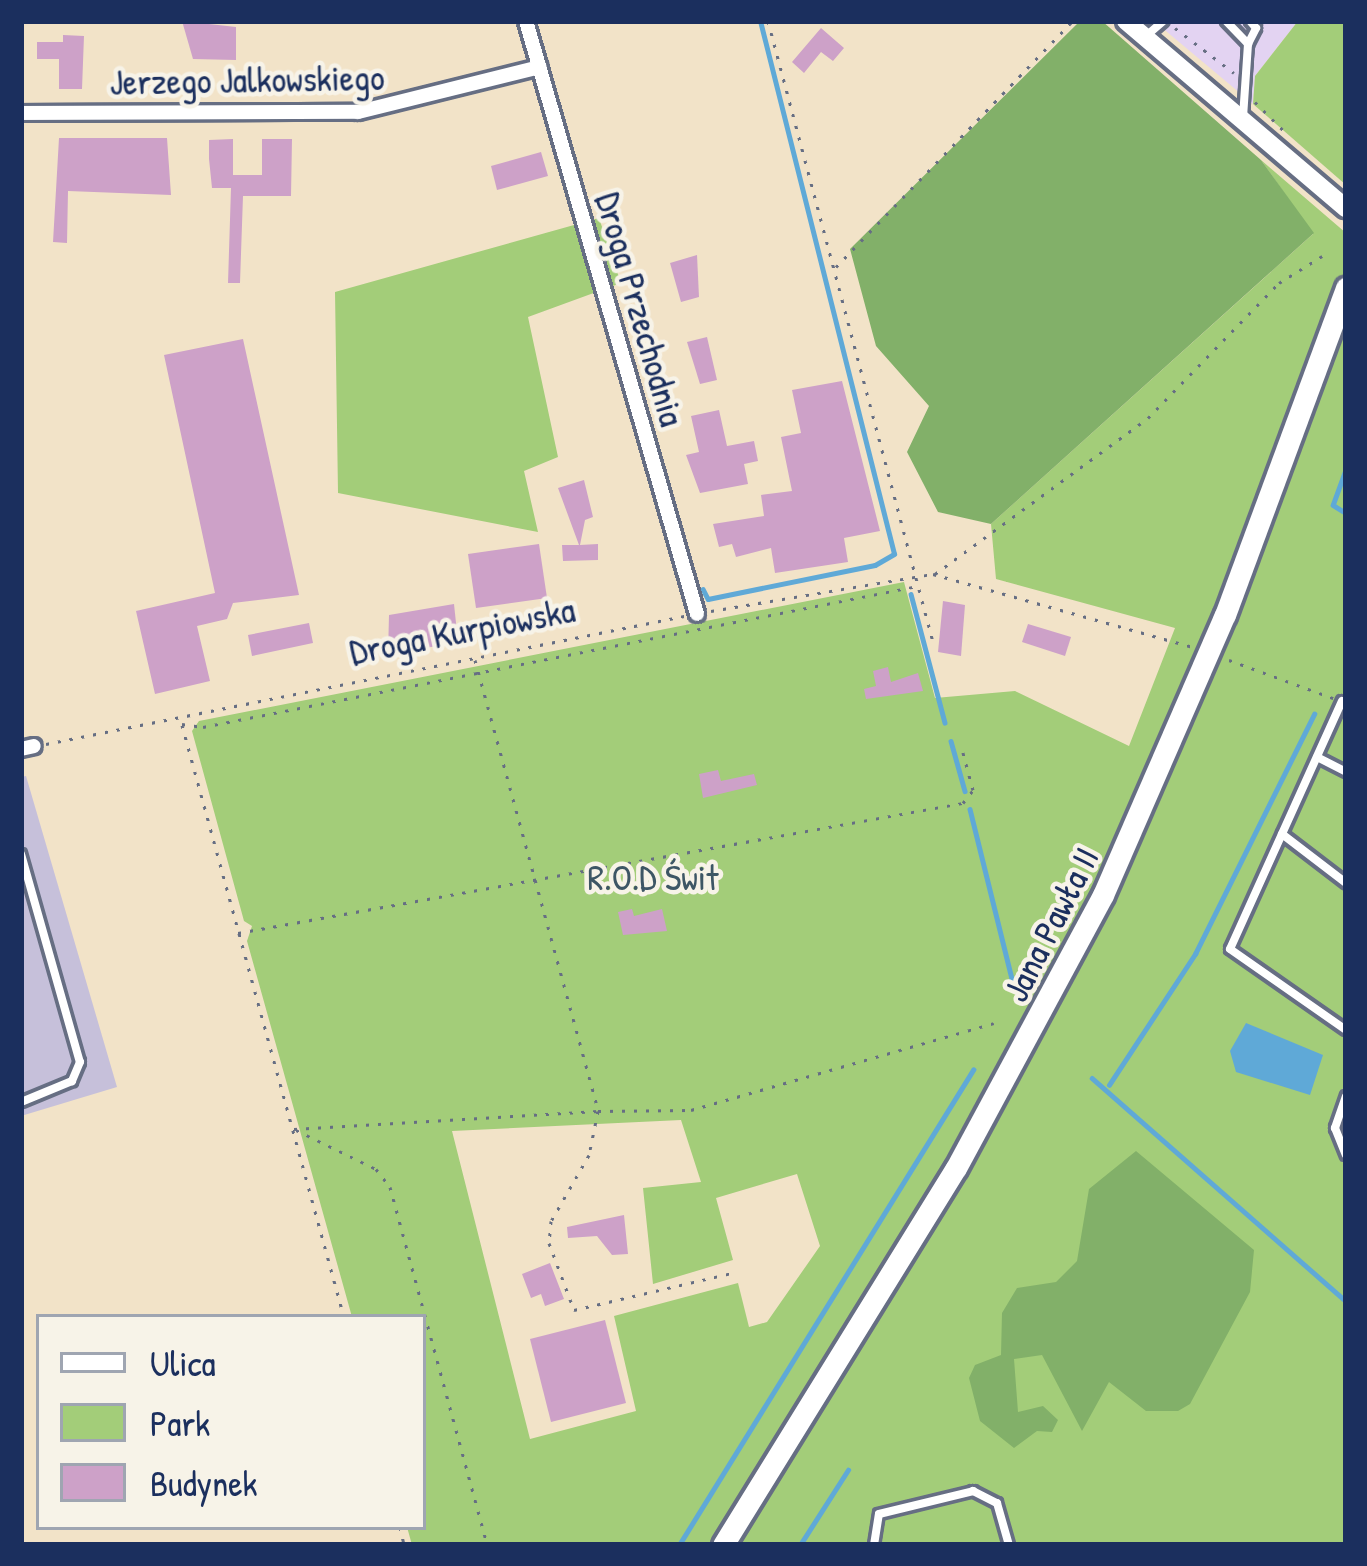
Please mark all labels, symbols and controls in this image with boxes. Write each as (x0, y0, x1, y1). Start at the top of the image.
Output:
street label: Jerzego Jalkowskiego (109, 55, 385, 103)
street label: Droga Przechodnia (587, 187, 695, 431)
street label: Droga Kurpiowska (346, 587, 578, 673)
street label: Jana Pawła II (993, 840, 1107, 1008)
park label: R.O.D Świt (588, 855, 718, 899)
legend (36, 1314, 426, 1530)
text: Ulica (150, 1338, 216, 1387)
text: Park (150, 1398, 210, 1447)
text: Budynek (150, 1458, 257, 1507)

